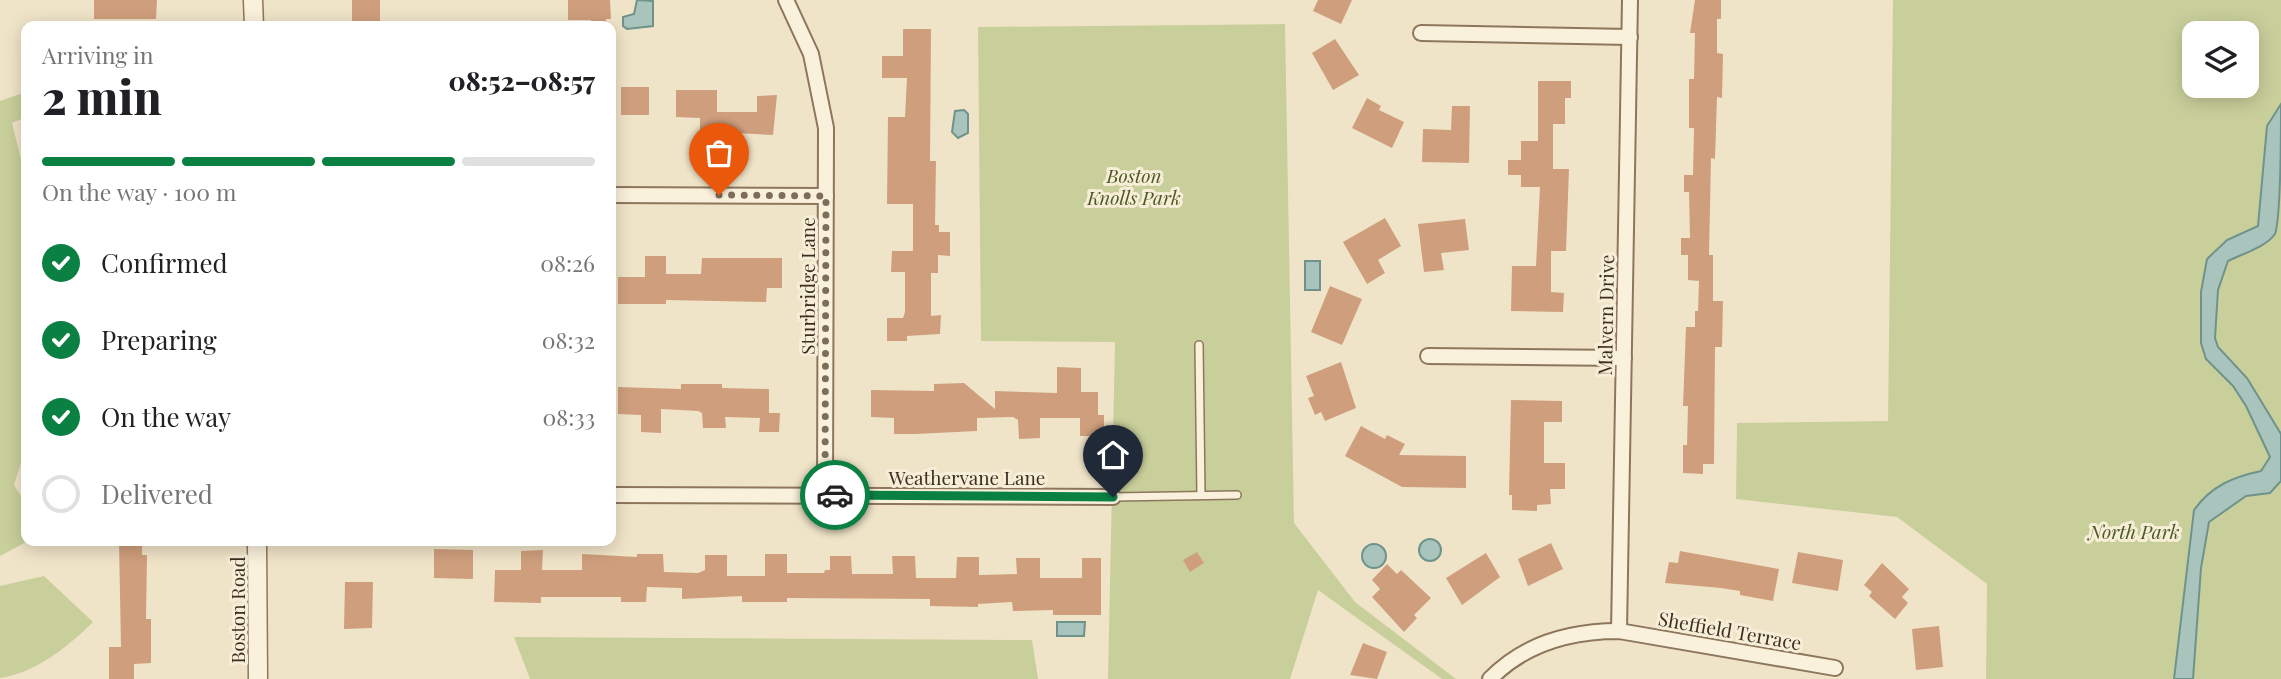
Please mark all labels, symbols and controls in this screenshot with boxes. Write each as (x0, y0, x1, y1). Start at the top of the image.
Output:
map controls (2182, 21, 2259, 98)
button: layers (2182, 21, 2259, 98)
text: Arriving in (42, 39, 154, 70)
text: 08:52–08:57 (448, 63, 595, 98)
text: 2 min (42, 65, 162, 127)
pin (689, 123, 749, 195)
icon: bag (700, 134, 738, 172)
park label: Boston Knolls Park (1086, 162, 1181, 210)
text: On the way · 100 m (42, 176, 236, 207)
street label: Sturbridge Lane (794, 217, 820, 355)
icon: check (42, 244, 80, 282)
text: Confirmed (101, 245, 228, 280)
text: 08:26 (540, 247, 595, 278)
street label: Malvern Drive (1591, 254, 1619, 376)
icon: check (42, 321, 80, 359)
text: Preparing (101, 322, 217, 357)
text: 08:32 (542, 324, 595, 355)
icon: check (42, 398, 80, 436)
text: On the way (101, 399, 231, 434)
text: 08:33 (542, 401, 595, 432)
pin (1083, 425, 1143, 497)
icon: home (1094, 436, 1132, 474)
courier (800, 460, 870, 530)
street label: Weathervane Lane (888, 464, 1045, 490)
text: Delivered (101, 476, 213, 511)
icon: car (816, 476, 854, 514)
park label: North Park (2086, 518, 2180, 544)
street label: Boston Road (224, 556, 250, 664)
street label: Sheffield Terrace (1656, 605, 1804, 655)

